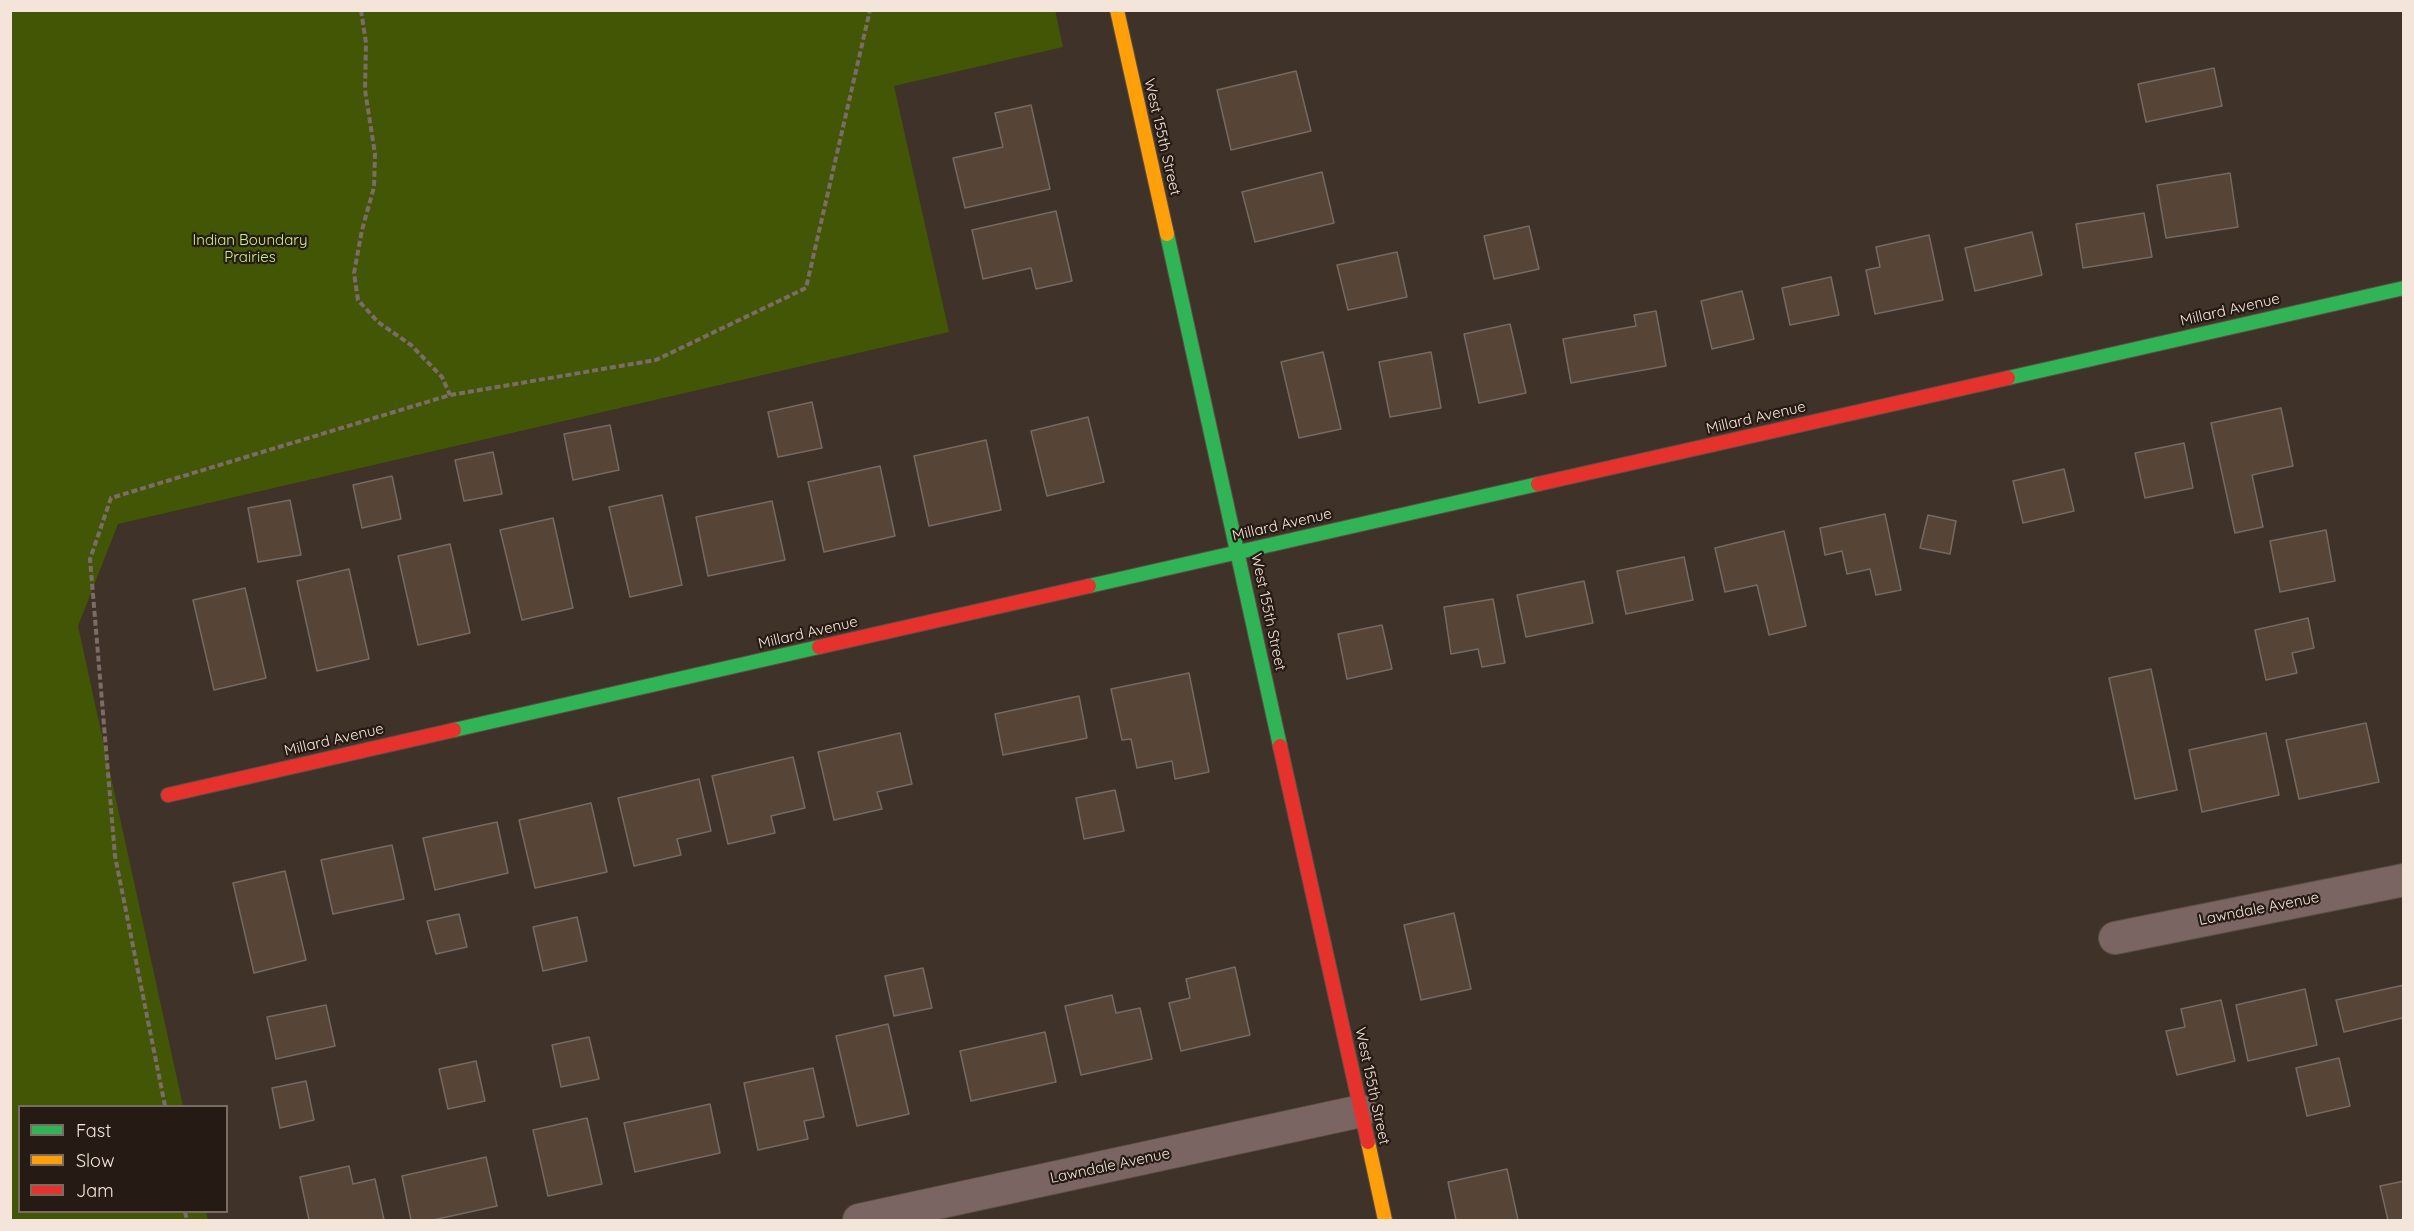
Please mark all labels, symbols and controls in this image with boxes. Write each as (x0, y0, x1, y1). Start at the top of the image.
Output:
street label: West 155th Street (1140, 77, 1184, 197)
park label: Indian Boundary Prairies (192, 231, 308, 266)
street label: Millard Avenue (2179, 290, 2281, 330)
street label: Millard Avenue (1705, 398, 1807, 438)
street label: Millard Avenue (1231, 505, 1333, 545)
street label: West 155th Street (1247, 552, 1289, 672)
street label: Millard Avenue (757, 613, 859, 653)
street label: Millard Avenue (283, 720, 385, 760)
street label: Lawndale Avenue (2197, 888, 2321, 930)
street label: West 155th Street (1351, 1026, 1393, 1146)
legend (18, 1105, 228, 1213)
text: Fast (76, 1119, 111, 1142)
street label: Lawndale Avenue (1048, 1144, 1172, 1188)
text: Slow (76, 1149, 114, 1172)
text: Jam (76, 1179, 114, 1202)

